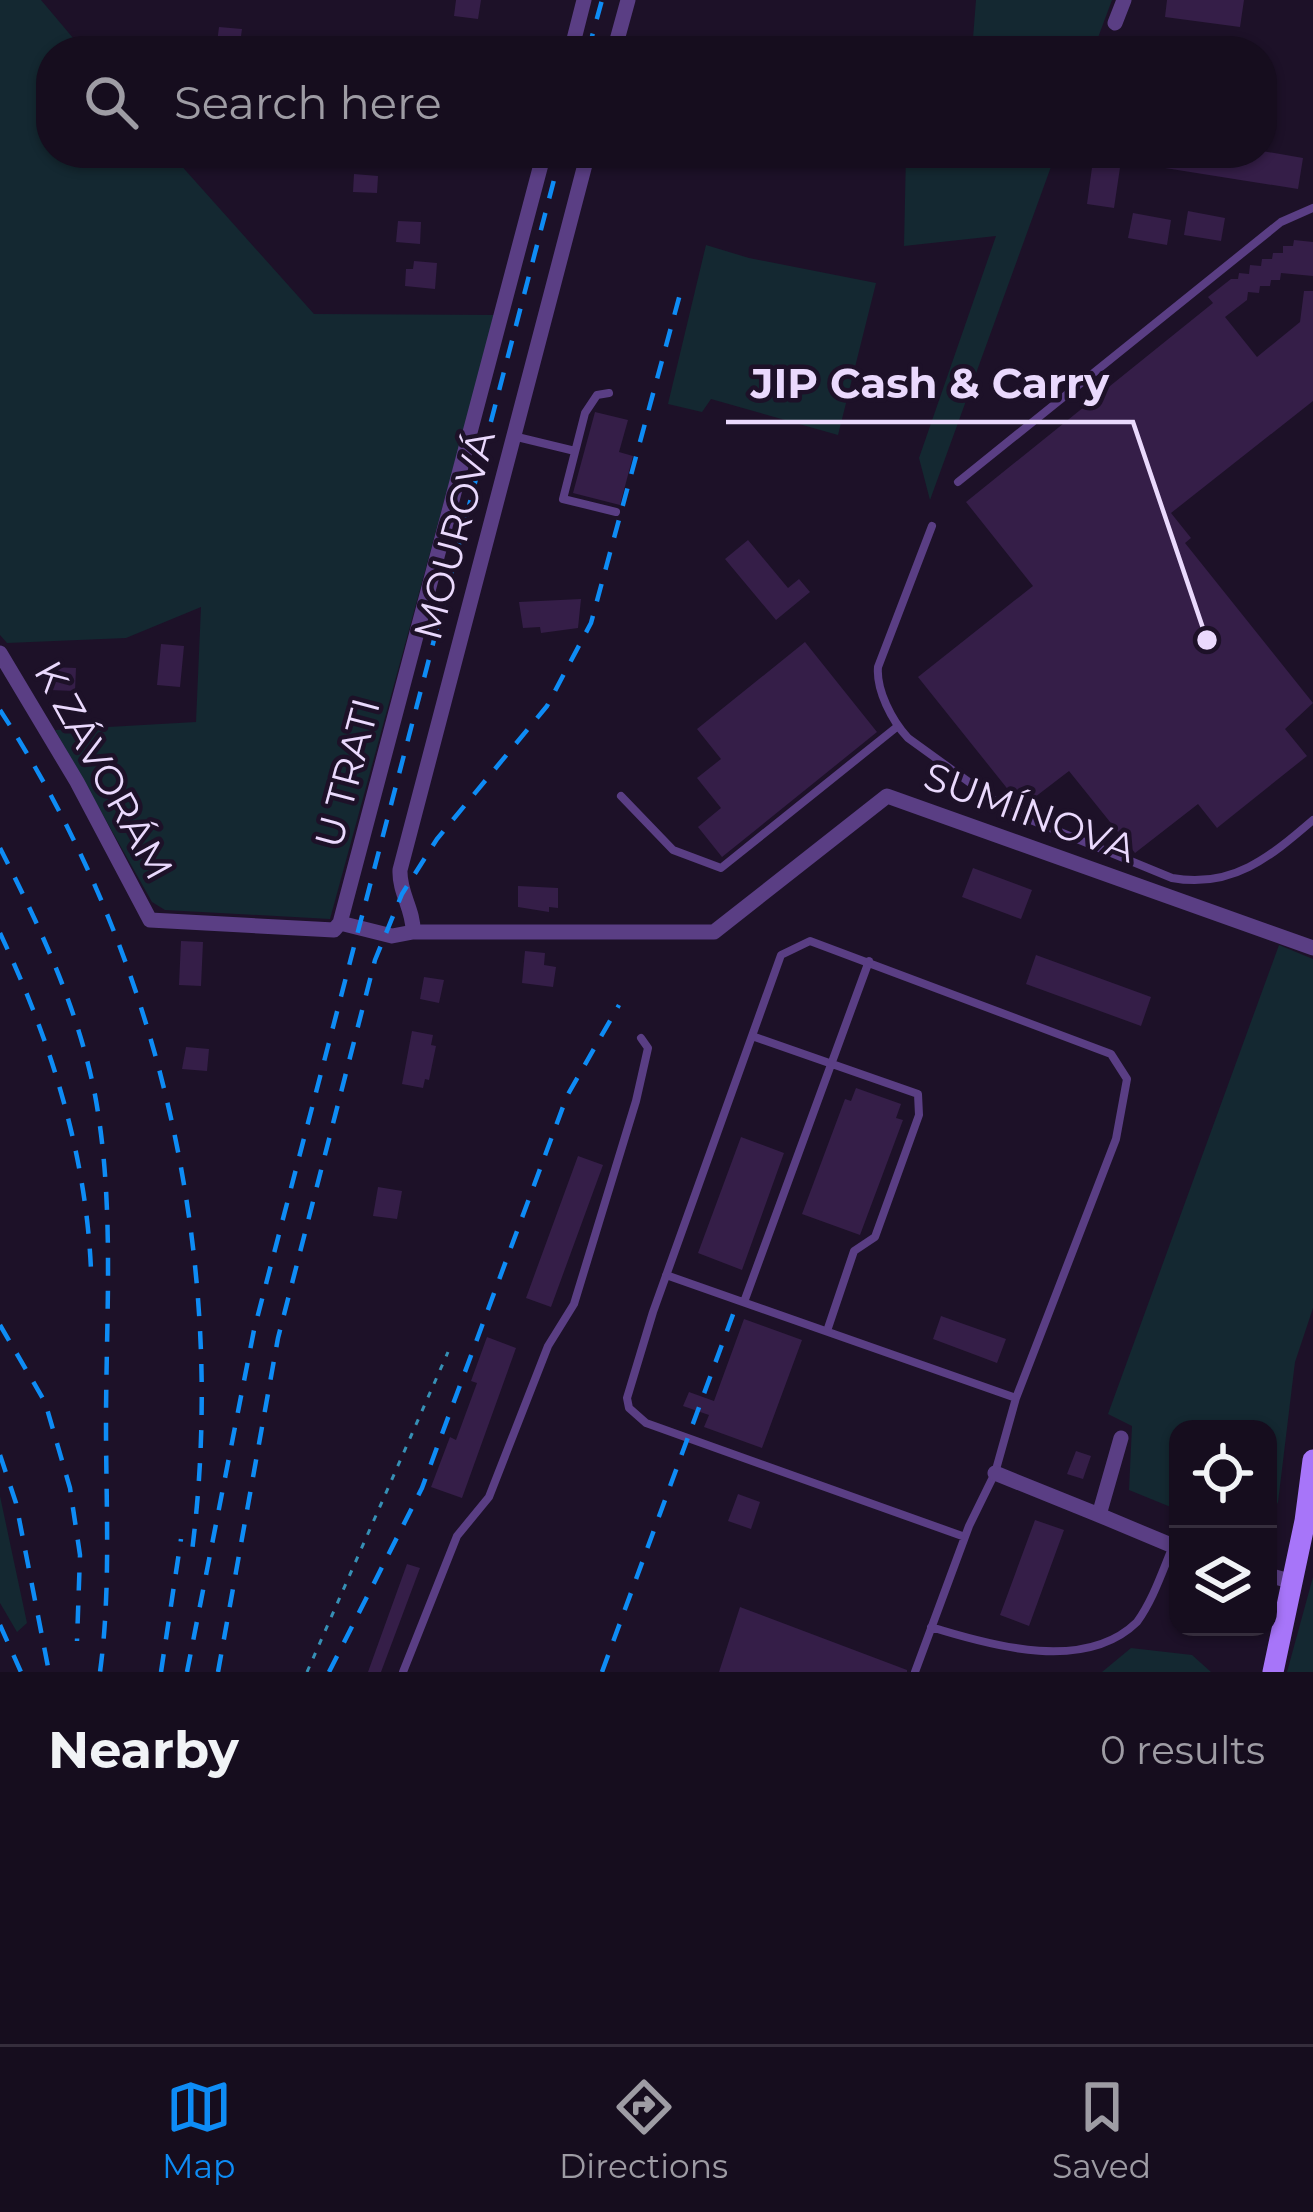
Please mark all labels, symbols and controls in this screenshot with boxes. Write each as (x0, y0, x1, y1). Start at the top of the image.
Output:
search box (36, 36, 1277, 168)
icon: search (78, 69, 144, 135)
text: Search here (174, 75, 442, 130)
callout: JIP Cash & Carry (726, 344, 1133, 422)
text: JIP Cash & Carry (750, 357, 1110, 409)
street label: MOUROVÁ (403, 425, 505, 645)
street label: K ZÁVORÁM (24, 652, 184, 888)
street label: U TRATI (304, 693, 390, 853)
street label: SUMÍNOVA (918, 752, 1142, 872)
map controls (1169, 1420, 1277, 1636)
button: locate (1169, 1420, 1277, 1528)
button: layers (1169, 1528, 1277, 1636)
text: Nearby (48, 1719, 239, 1781)
text: 0 results (1100, 1726, 1265, 1774)
tab: Map (162, 2074, 235, 2186)
tab: Directions (559, 2074, 728, 2186)
tab: Saved (1052, 2074, 1151, 2186)

